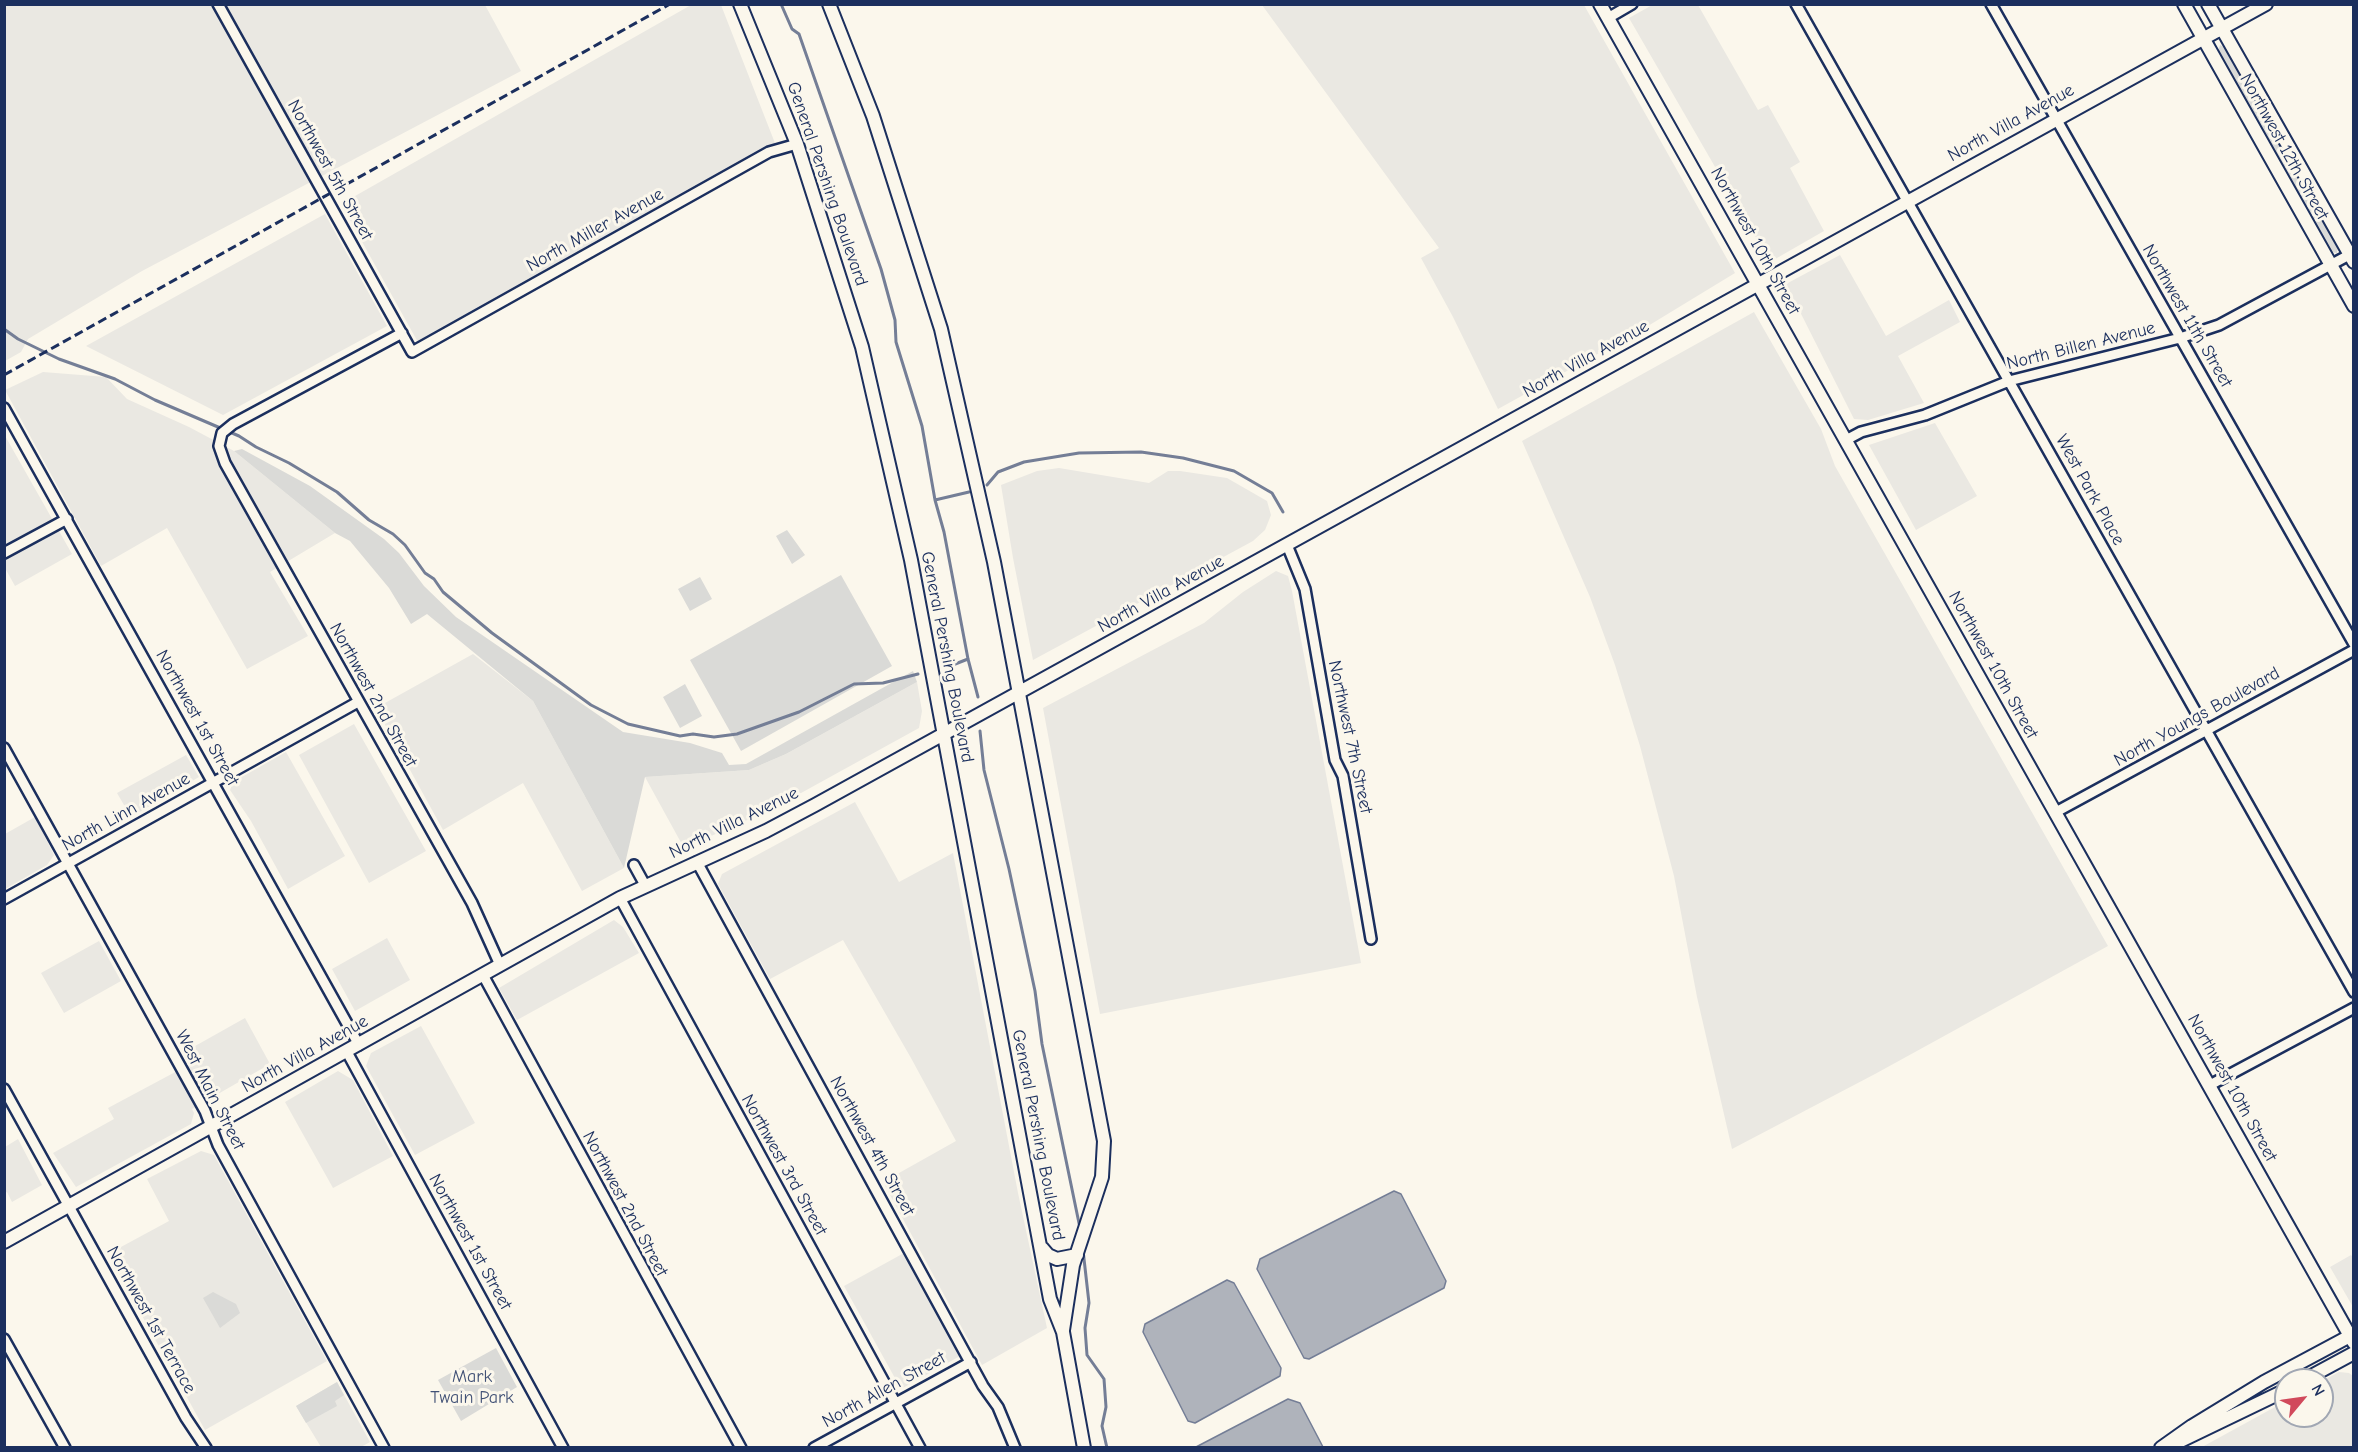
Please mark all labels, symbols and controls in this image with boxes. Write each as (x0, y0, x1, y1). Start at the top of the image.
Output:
street label: Northwest 12th Street (2235, 70, 2333, 224)
street label: General Pershing Boulevard (782, 79, 872, 289)
street label: North Villa Avenue (1944, 79, 2078, 167)
street label: Northwest 5th Street (282, 96, 378, 244)
street label: Northwest 10th Street (1705, 163, 1805, 319)
street label: North Miller Avenue (523, 183, 667, 277)
street label: Northwest 11th Street (2137, 241, 2237, 391)
street label: North Villa Avenue (1519, 315, 1653, 403)
street label: North Billen Avenue (2005, 317, 2157, 375)
street label: West Park Place (2051, 431, 2129, 549)
street label: General Pershing Boulevard (916, 550, 978, 764)
street label: North Villa Avenue (1094, 550, 1228, 638)
street label: Northwest 10th Street (1943, 587, 2043, 743)
street label: Northwest 2nd Street (324, 619, 422, 771)
street label: Northwest 1st Street (151, 646, 243, 790)
street label: Northwest 7th Street (1323, 659, 1377, 815)
street label: North Youngs Boulevard (2110, 662, 2284, 772)
street label: North Linn Avenue (58, 768, 194, 856)
street label: North Villa Avenue (666, 782, 802, 864)
street label: North Villa Avenue (238, 1010, 372, 1098)
street label: Northwest 10th Street (2182, 1010, 2282, 1166)
street label: West Main Street (171, 1026, 249, 1154)
street label: General Pershing Boulevard (1007, 1028, 1069, 1242)
street label: Northwest 4th Street (825, 1073, 919, 1219)
street label: Northwest 3rd Street (736, 1091, 832, 1239)
street label: Northwest 2nd Street (578, 1128, 672, 1280)
street label: Northwest 1st Street (424, 1170, 516, 1314)
street label: Northwest 1st Terrace (102, 1243, 200, 1397)
street label: North Allen Street (819, 1347, 949, 1433)
park label: Mark Twain Park (430, 1366, 514, 1408)
north arrow (2274, 1368, 2334, 1428)
text: N (2308, 1381, 2328, 1399)

